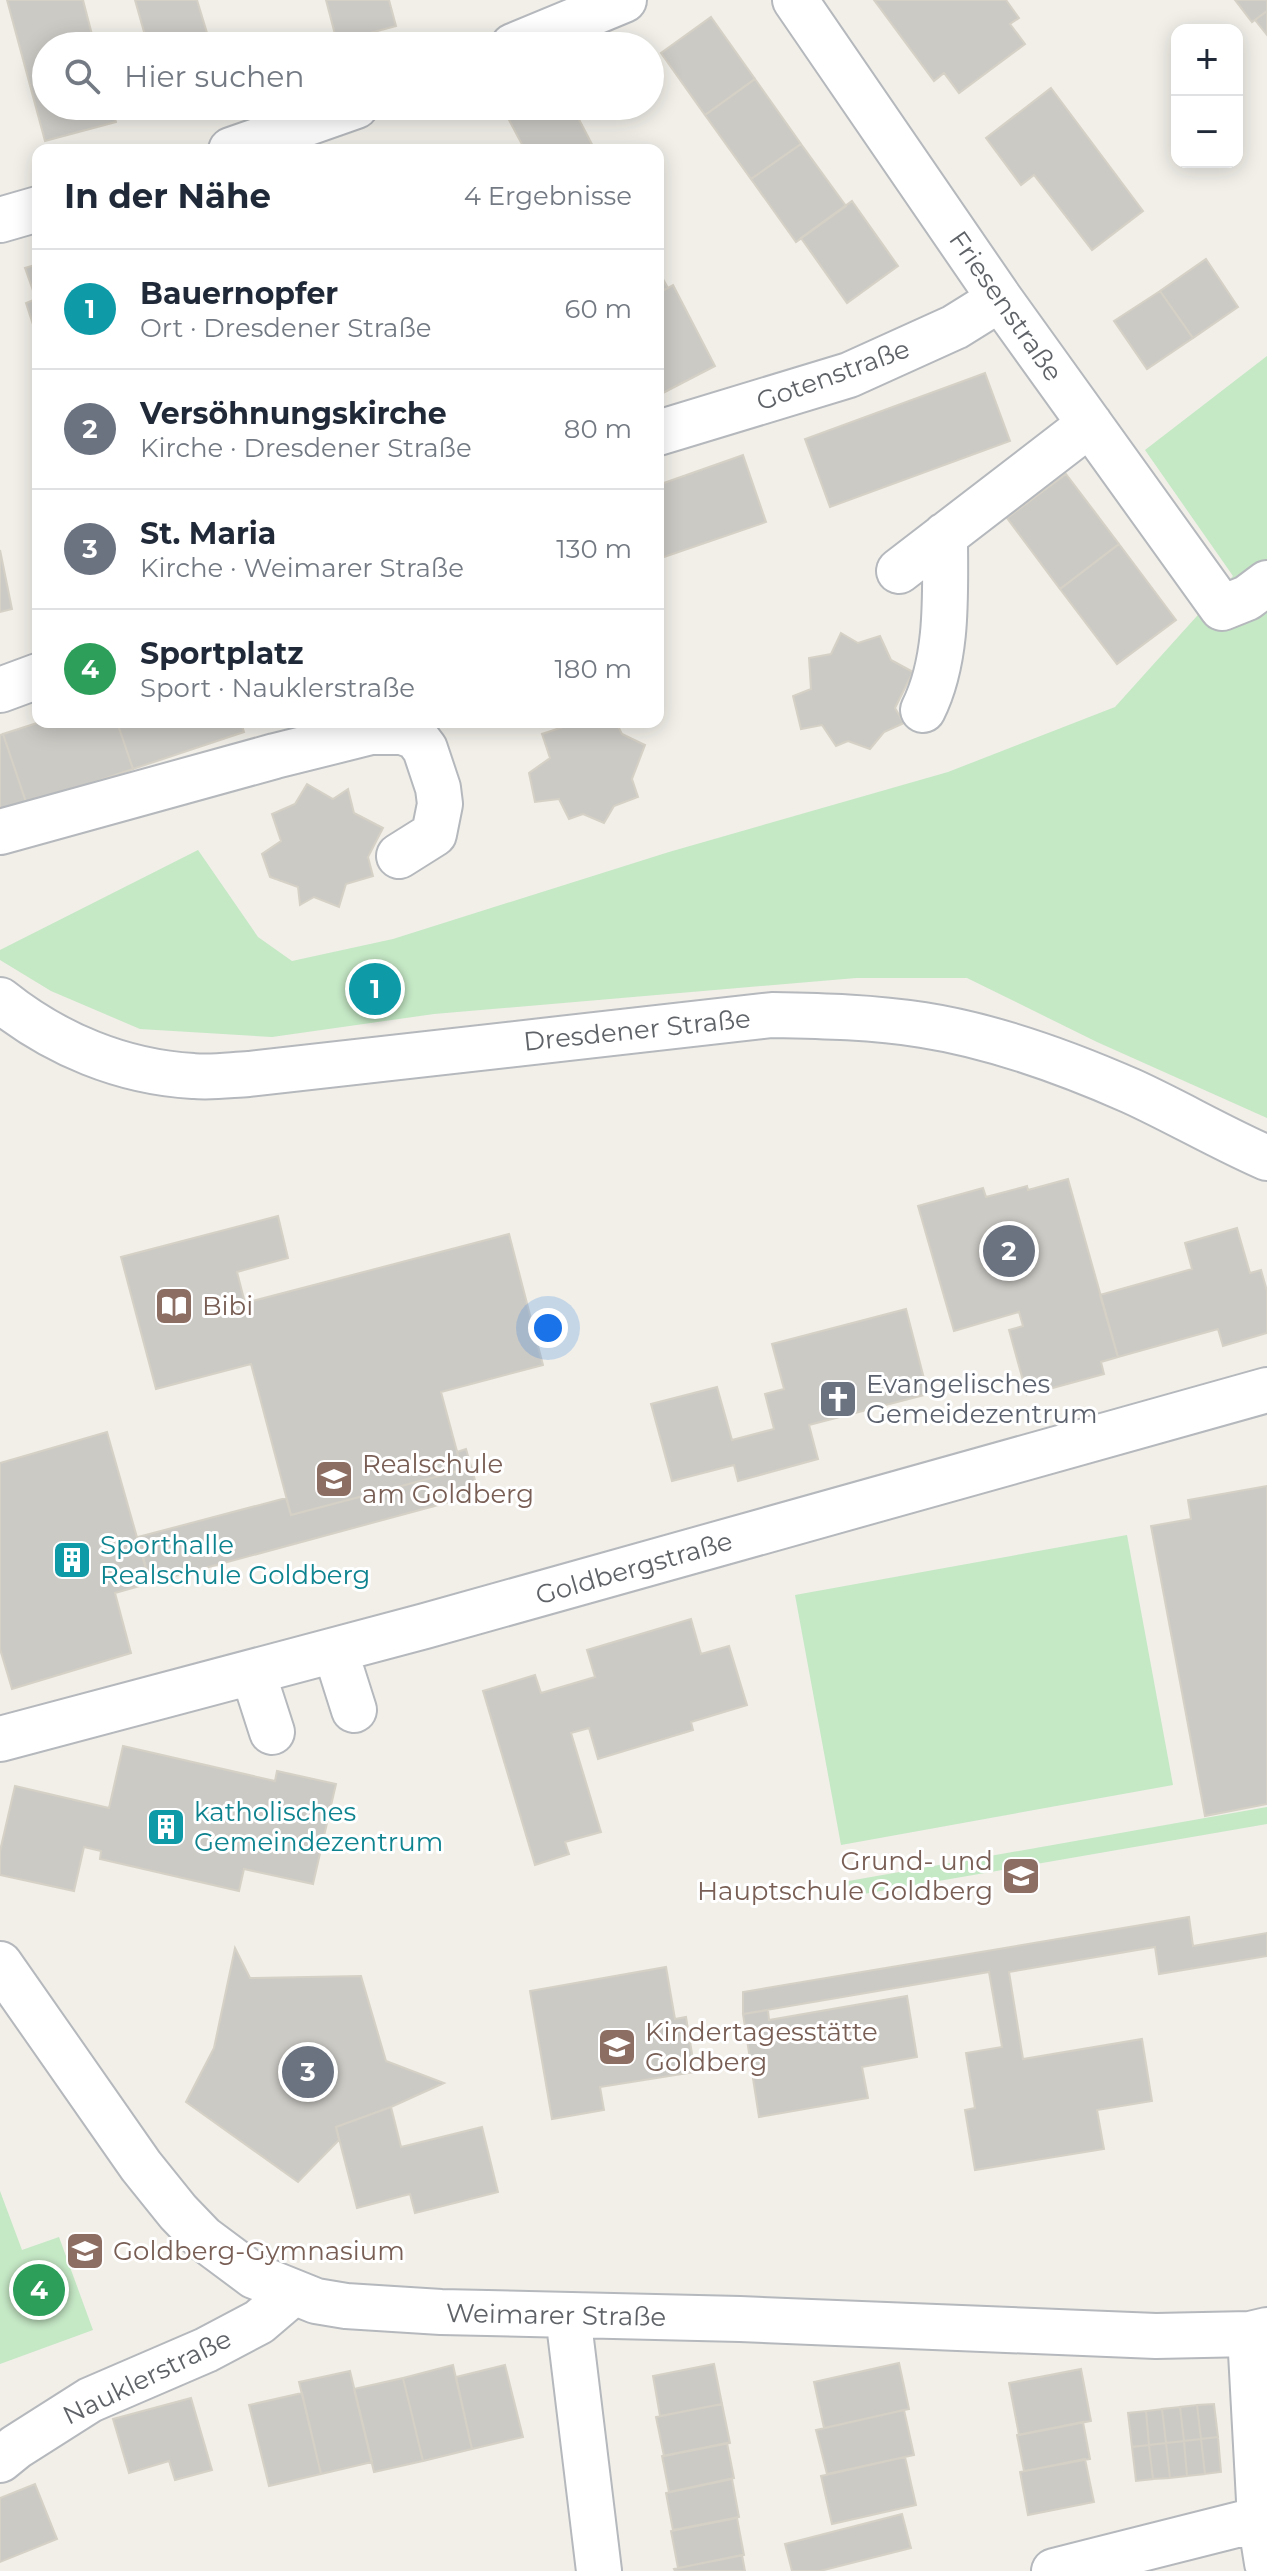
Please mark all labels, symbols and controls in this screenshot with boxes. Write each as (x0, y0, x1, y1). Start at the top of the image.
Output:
map controls (1171, 24, 1243, 168)
button: + (1171, 24, 1243, 96)
search box (32, 32, 664, 120)
icon: search (60, 54, 104, 98)
text: Hier suchen (124, 58, 305, 95)
button: − (1171, 96, 1243, 168)
text: In der Nähe (64, 175, 271, 217)
text: 4 Ergebnisse (464, 180, 632, 212)
street label: Friesenstraße (942, 225, 1070, 387)
text: Bauernopfer (140, 275, 338, 312)
text: 1 (85, 293, 95, 325)
text: 60 m (565, 293, 632, 325)
text: Ort · Dresdener Straße (140, 312, 432, 344)
street label: Gotenstraße (752, 332, 914, 418)
text: Versöhnungskirche (140, 395, 447, 432)
text: 2 (82, 413, 98, 445)
text: 80 m (564, 413, 632, 445)
text: Kirche · Dresdener Straße (140, 432, 472, 464)
text: St. Maria (140, 515, 276, 552)
text: 3 (82, 533, 98, 565)
text: 130 m (556, 533, 632, 565)
text: Kirche · Weimarer Straße (140, 552, 464, 584)
text: Sportplatz (140, 635, 304, 672)
text: 4 (81, 653, 99, 685)
text: 180 m (554, 653, 632, 685)
text: Sport · Nauklerstraße (140, 672, 415, 704)
pin: 1 (349, 959, 401, 1019)
street label: Dresdener Straße (522, 1002, 752, 1058)
pin: 2 (983, 1221, 1035, 1281)
library icon: Bibi (153, 1285, 195, 1327)
place label: Bibi (202, 1290, 253, 1322)
your location (528, 1308, 568, 1348)
place label: Evangelisches Gemeidezentrum (866, 1368, 1098, 1430)
church icon: Evangelisches Gemeidezentrum (817, 1378, 859, 1420)
place label: Realschule am Goldberg (362, 1448, 534, 1510)
school or university icon: Realschule am Goldberg (313, 1458, 355, 1500)
street label: Goldbergstraße (532, 1525, 736, 1611)
place label: Sporthalle Realschule Goldberg (100, 1529, 370, 1591)
building icon: Sporthalle Realschule Goldberg (51, 1539, 93, 1581)
place label: katholisches Gemeindezentrum (194, 1796, 443, 1858)
building icon: katholisches Gemeindezentrum (145, 1806, 187, 1848)
place label: Grund- und Hauptschule Goldberg (697, 1845, 993, 1907)
school or university icon: Grund- und Hauptschule Goldberg (1000, 1855, 1042, 1897)
place label: Kindertagesstätte Goldberg (645, 2016, 878, 2078)
school or university icon: Kindertagesstätte Goldberg (596, 2026, 638, 2068)
pin: 3 (282, 2042, 334, 2102)
school or university icon: Goldberg-Gymnasium (64, 2230, 106, 2272)
place label: Goldberg-Gymnasium (113, 2235, 405, 2267)
pin: 4 (13, 2260, 65, 2320)
street label: Weimarer Straße (446, 2297, 666, 2333)
street label: Nauklerstraße (57, 2322, 237, 2432)

